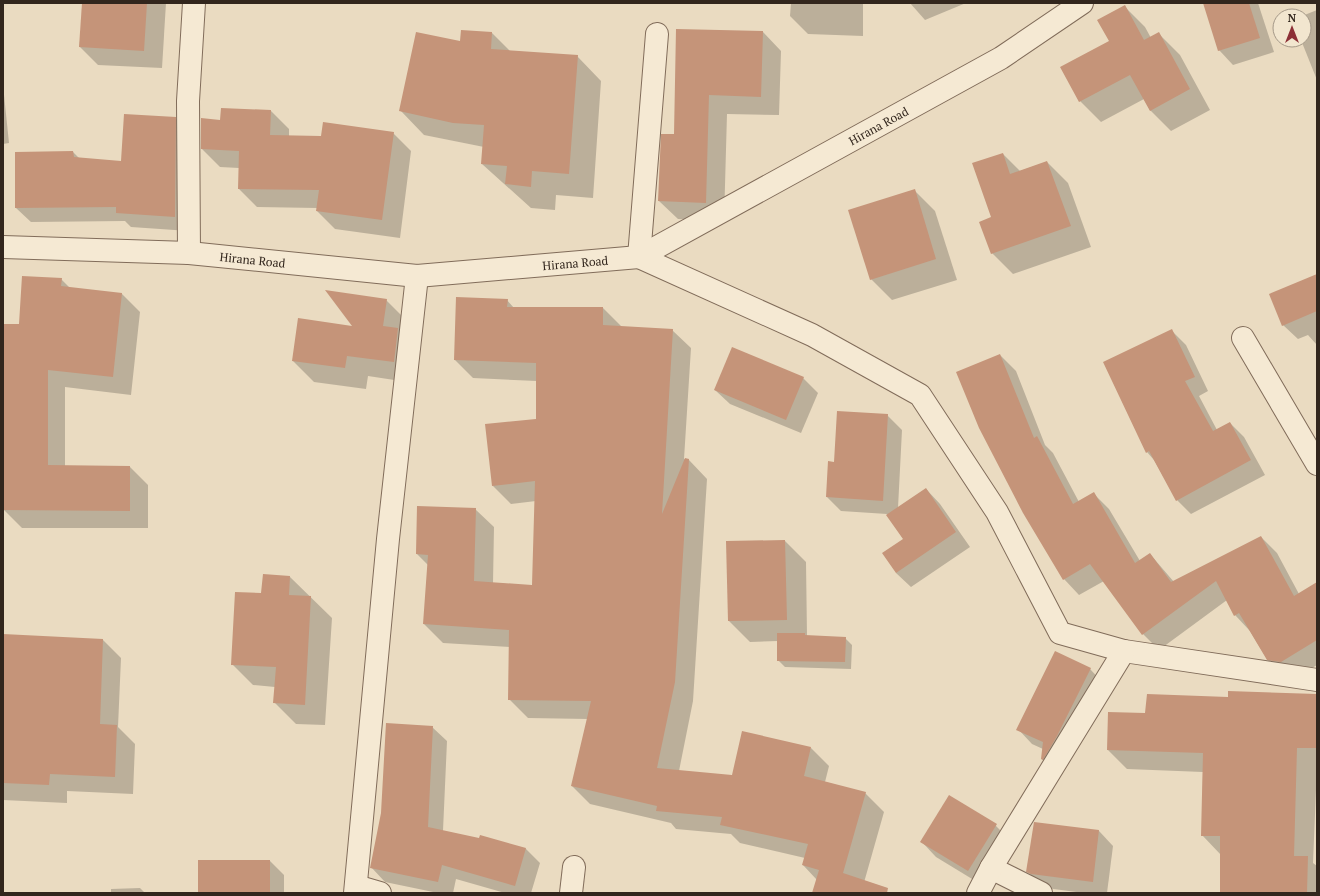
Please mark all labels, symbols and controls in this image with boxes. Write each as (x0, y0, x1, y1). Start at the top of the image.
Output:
north arrow (1272, 8, 1312, 48)
text: N (1288, 11, 1297, 25)
street label: Hirana Road (846, 103, 911, 148)
street label: Hirana Road (219, 249, 286, 270)
street label: Hirana Road (542, 252, 609, 273)

